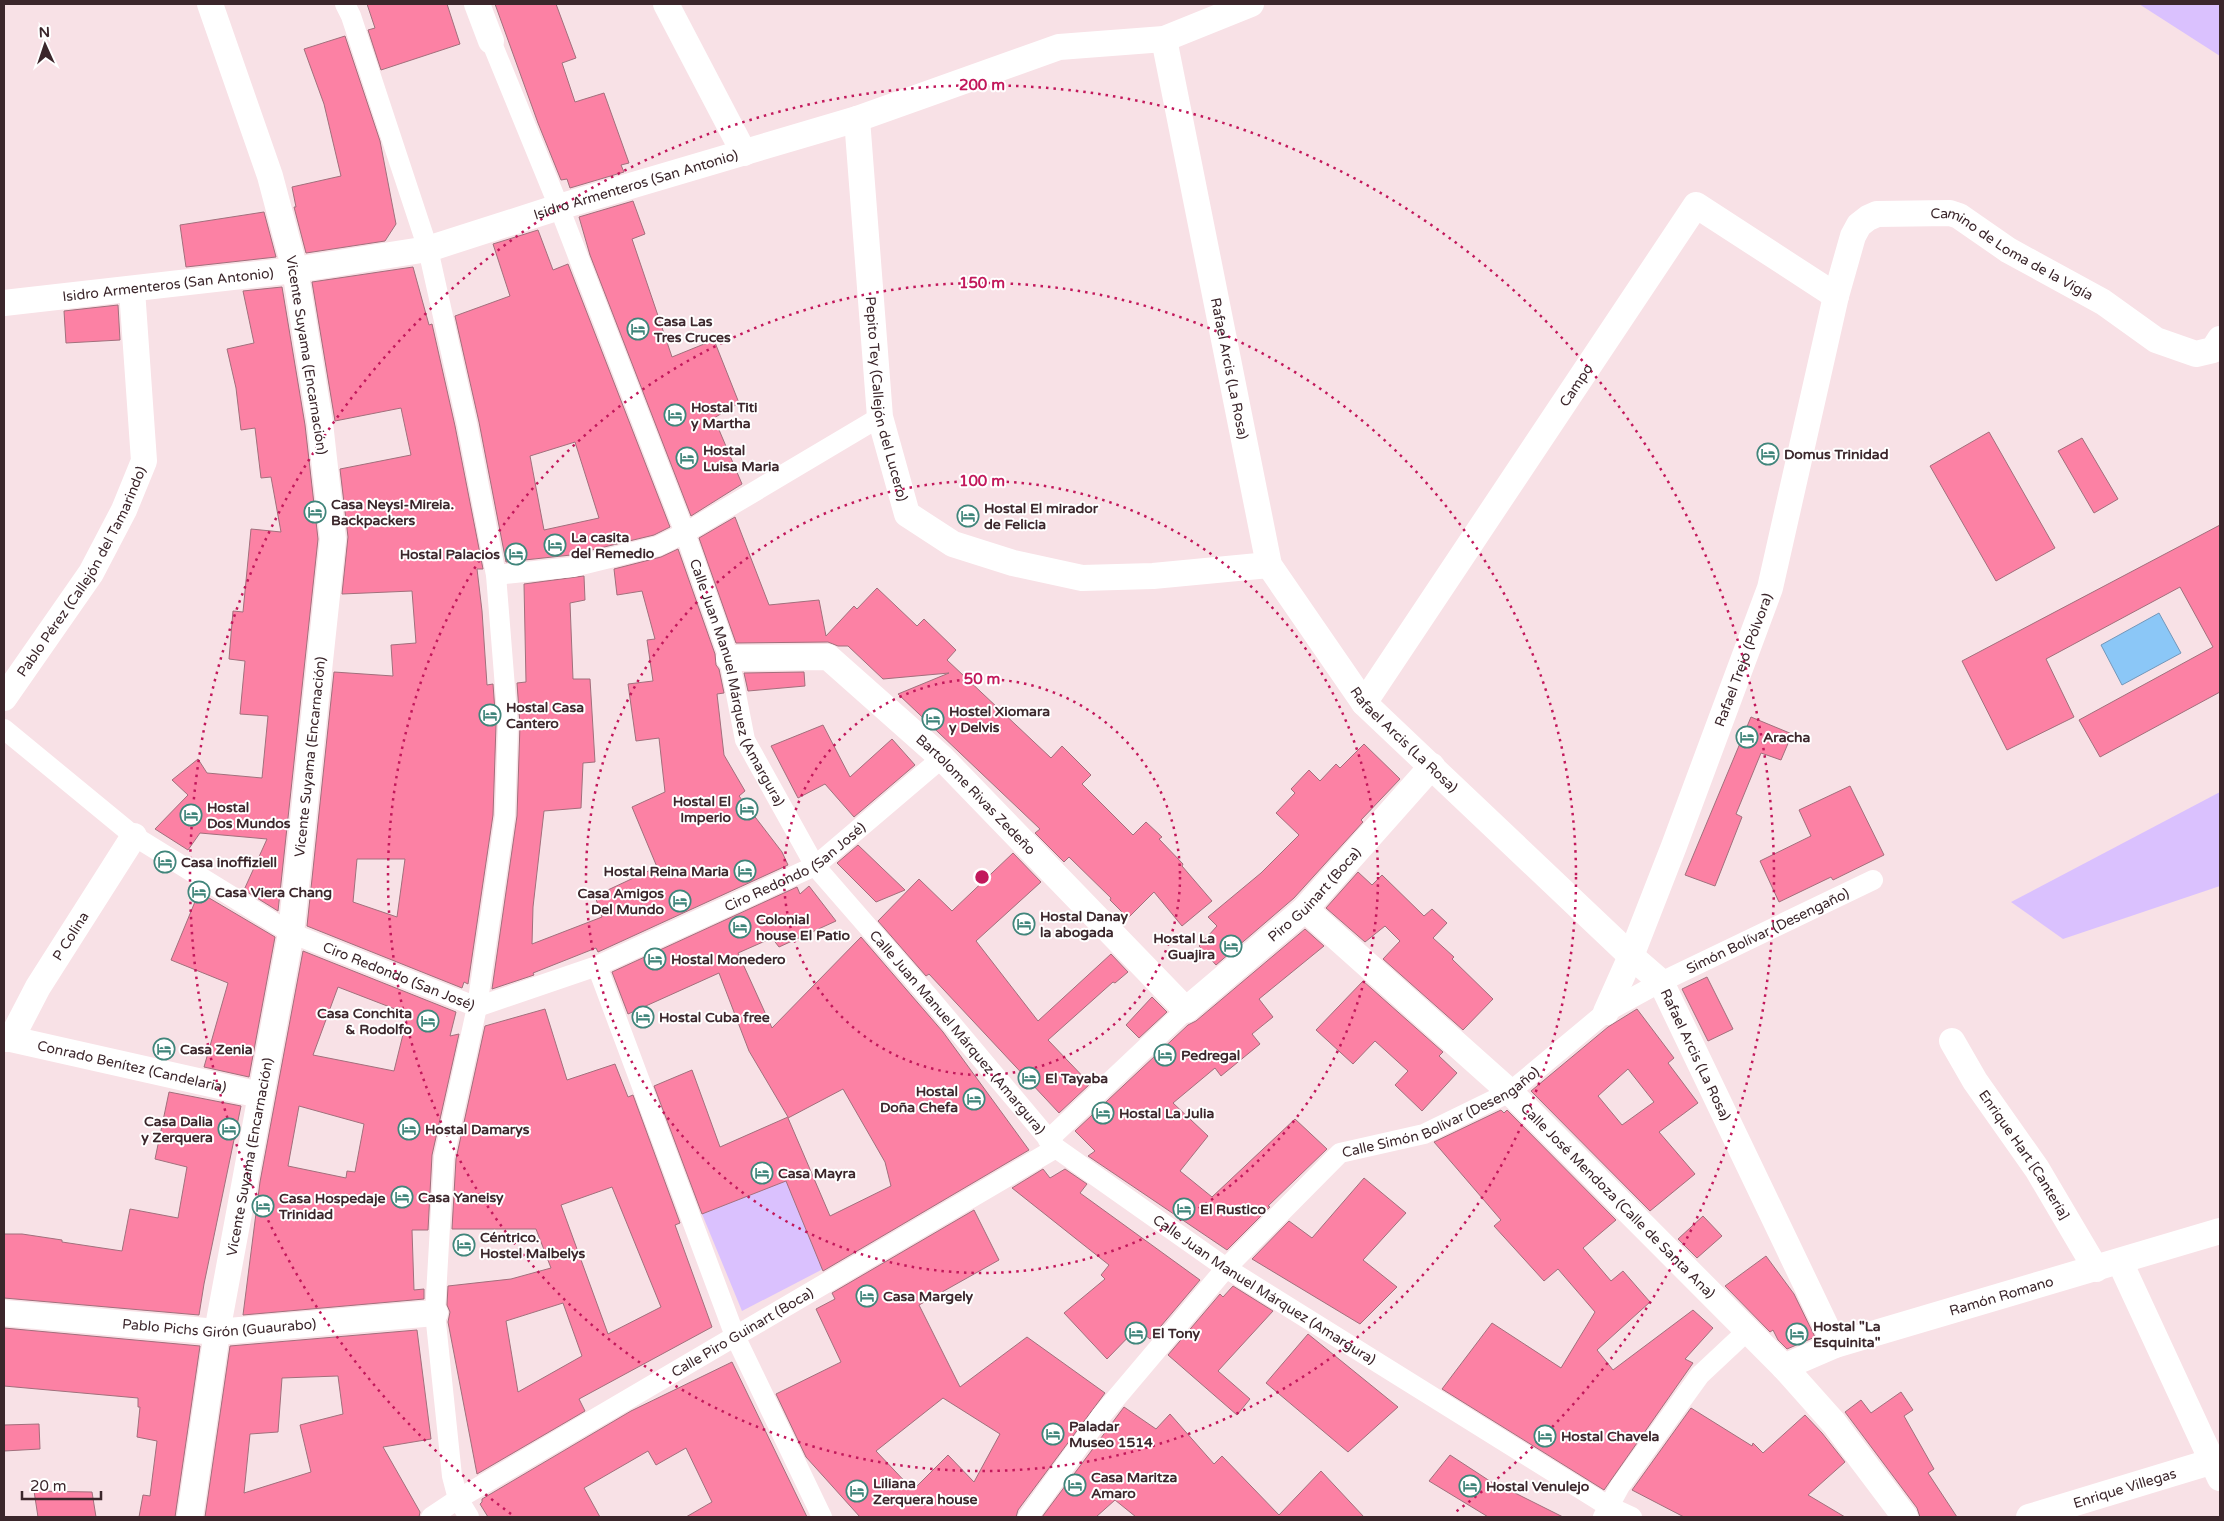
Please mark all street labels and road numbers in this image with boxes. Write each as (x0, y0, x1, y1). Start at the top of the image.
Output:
street label: Isidro Armenteros (San Antonio) (531, 147, 740, 224)
street label: Camino de Loma de la Vigía (1930, 205, 2096, 304)
street label: Vicente Suyama (Encarnación) (282, 254, 331, 456)
street label: Isidro Armenteros (San Antonio) (61, 264, 275, 305)
street label: Pepito Tey (Callejón del Lucero) (862, 296, 911, 503)
street label: Rafael Arcis (La Rosa) (1207, 296, 1252, 441)
street label: Campo (1556, 361, 1597, 410)
street label: Pablo Pérez (Callejón del Tamarindo) (13, 464, 150, 680)
street label: Calle Juan Manuel Márquez (Amargura) (686, 557, 788, 809)
street label: Rafael Trejo (Pólvora) (1711, 591, 1776, 729)
street label: Vicente Suyama (Encarnación) (291, 656, 329, 858)
street label: Rafael Arcis (La Rosa) (1346, 684, 1461, 796)
street label: Bartolome Rivas Zedeño (912, 731, 1039, 858)
street label: Ciro Redondo (San José) (722, 819, 869, 915)
street label: Piro Guinart (Boca) (1265, 844, 1365, 946)
street label: Simón Bolívar (Desengaño) (1684, 885, 1852, 978)
street label: P Colina (49, 909, 93, 964)
street label: Calle Juan Manuel Márquez (Amargura) (866, 927, 1049, 1138)
street label: Ciro Redondo (San José) (320, 939, 477, 1014)
street label: Rafael Arcis (La Rosa) (1657, 986, 1734, 1123)
street label: Conrado Benítez (Candelaria) (36, 1037, 228, 1096)
street label: Vicente Suyama (Encarnación) (223, 1056, 277, 1258)
street label: Calle Simón Bolívar (Desengaño) (1340, 1063, 1543, 1161)
street label: Enrique Hart [Cantería] (1975, 1087, 2073, 1223)
street label: Calle José Mendoza (Calle de Santa Ana) (1517, 1100, 1719, 1302)
street label: Calle Juan Manuel Márquez (Amargura) (1149, 1211, 1379, 1368)
street label: Ramón Romano (1947, 1273, 2055, 1320)
street label: Calle Piro Guinart (Boca) (668, 1284, 817, 1381)
street label: Pablo Pichs Girón (Guaurabo) (121, 1315, 317, 1341)
street label: Enrique Villegas (2071, 1465, 2179, 1512)

